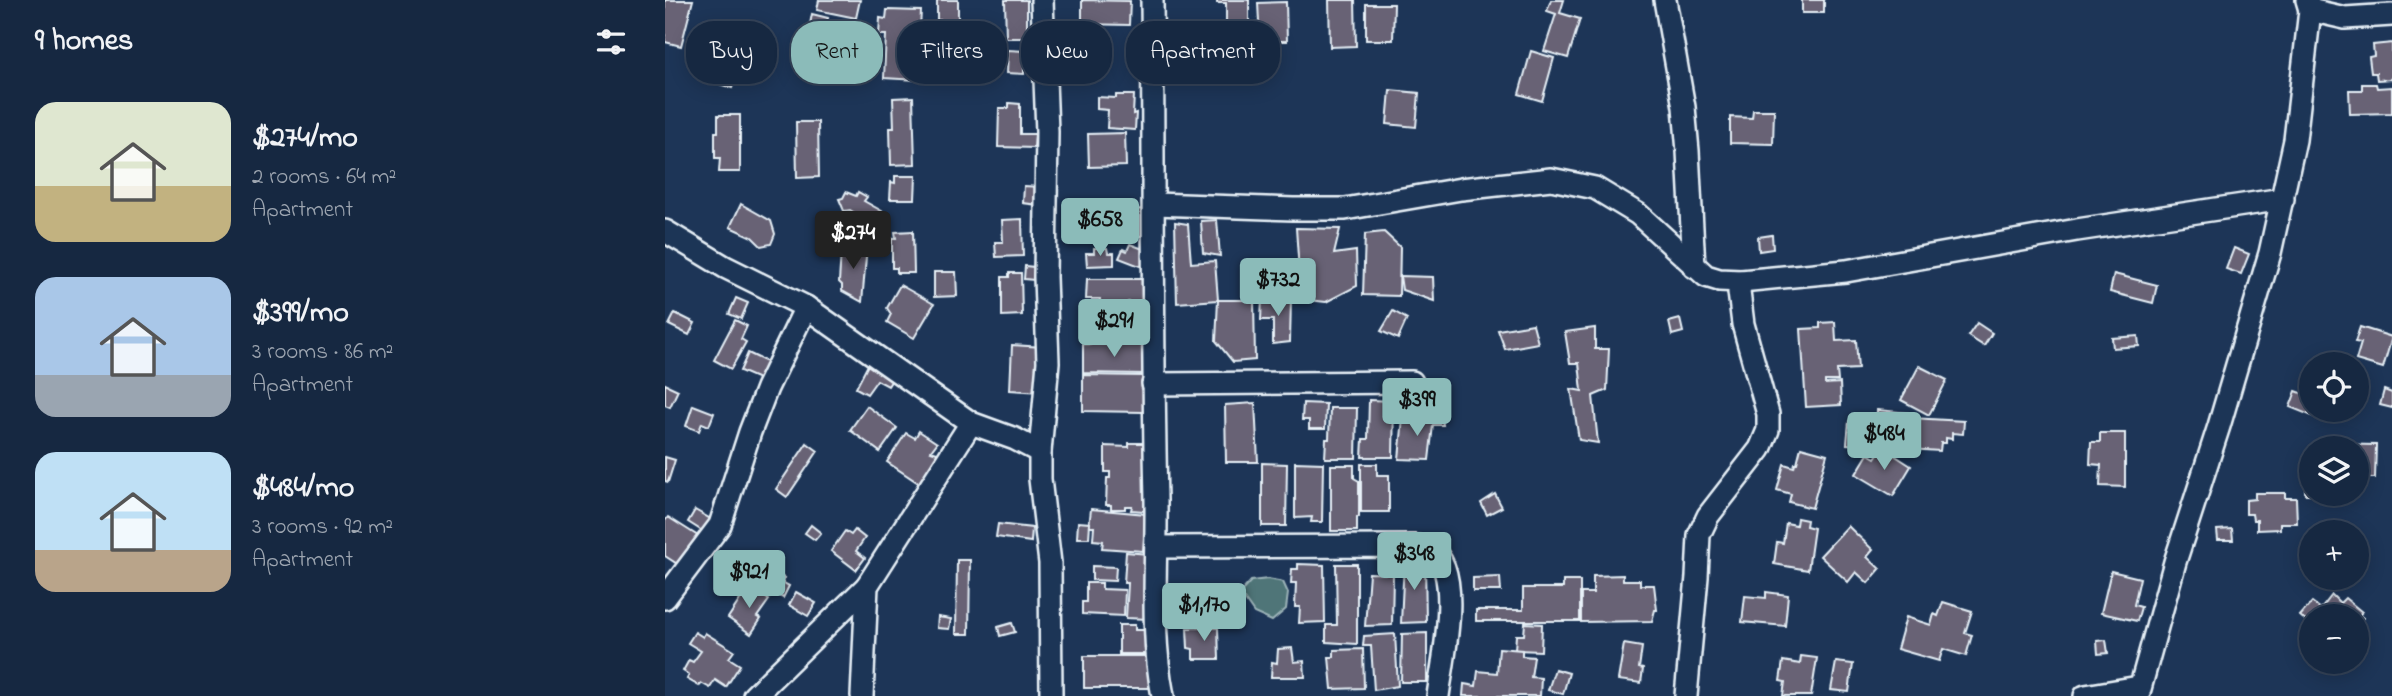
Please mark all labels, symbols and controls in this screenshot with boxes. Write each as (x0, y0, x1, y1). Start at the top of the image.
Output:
text: 9 homes (35, 20, 133, 64)
chip: Buy (686, 21, 777, 84)
chip: Rent (791, 21, 883, 84)
chip: Filters (897, 21, 1007, 84)
chip: New (1021, 21, 1112, 84)
chip: Apartment (1126, 21, 1280, 84)
icon: filters (592, 23, 630, 61)
text: $274/mo (252, 117, 358, 161)
icon: home (91, 130, 175, 214)
text: 2 rooms · 64 m² (252, 161, 396, 194)
text: Apartment (252, 194, 353, 227)
pin: $658 (1059, 198, 1141, 258)
text: $658 (1077, 204, 1123, 237)
pin: $274 (812, 212, 894, 271)
text: $274 (831, 217, 875, 250)
pin: $732 (1237, 258, 1319, 318)
text: $732 (1256, 264, 1300, 297)
text: $399/mo (252, 292, 349, 336)
pin: $291 (1073, 300, 1155, 359)
icon: home (91, 305, 175, 389)
text: $291 (1094, 305, 1134, 338)
text: 3 rooms · 86 m² (252, 336, 393, 369)
map controls (2299, 352, 2369, 674)
button: locate (2299, 352, 2369, 422)
text: Apartment (252, 369, 353, 402)
pin: $399 (1376, 378, 1458, 438)
text: $399 (1398, 384, 1436, 417)
pin: $484 (1843, 412, 1925, 472)
text: $484 (1863, 418, 1905, 451)
button: layers (2299, 436, 2369, 506)
text: $484/mo (252, 467, 354, 511)
icon: home (91, 480, 175, 564)
text: 3 rooms · 92 m² (252, 511, 393, 544)
button: + (2299, 520, 2369, 590)
pin: $348 (1373, 532, 1455, 592)
text: $348 (1393, 538, 1435, 571)
text: Apartment (252, 544, 353, 577)
pin: $921 (708, 550, 790, 610)
text: $921 (729, 556, 769, 589)
pin: $1,170 (1147, 584, 1261, 643)
text: $1,170 (1178, 589, 1230, 622)
button: − (2299, 604, 2369, 674)

